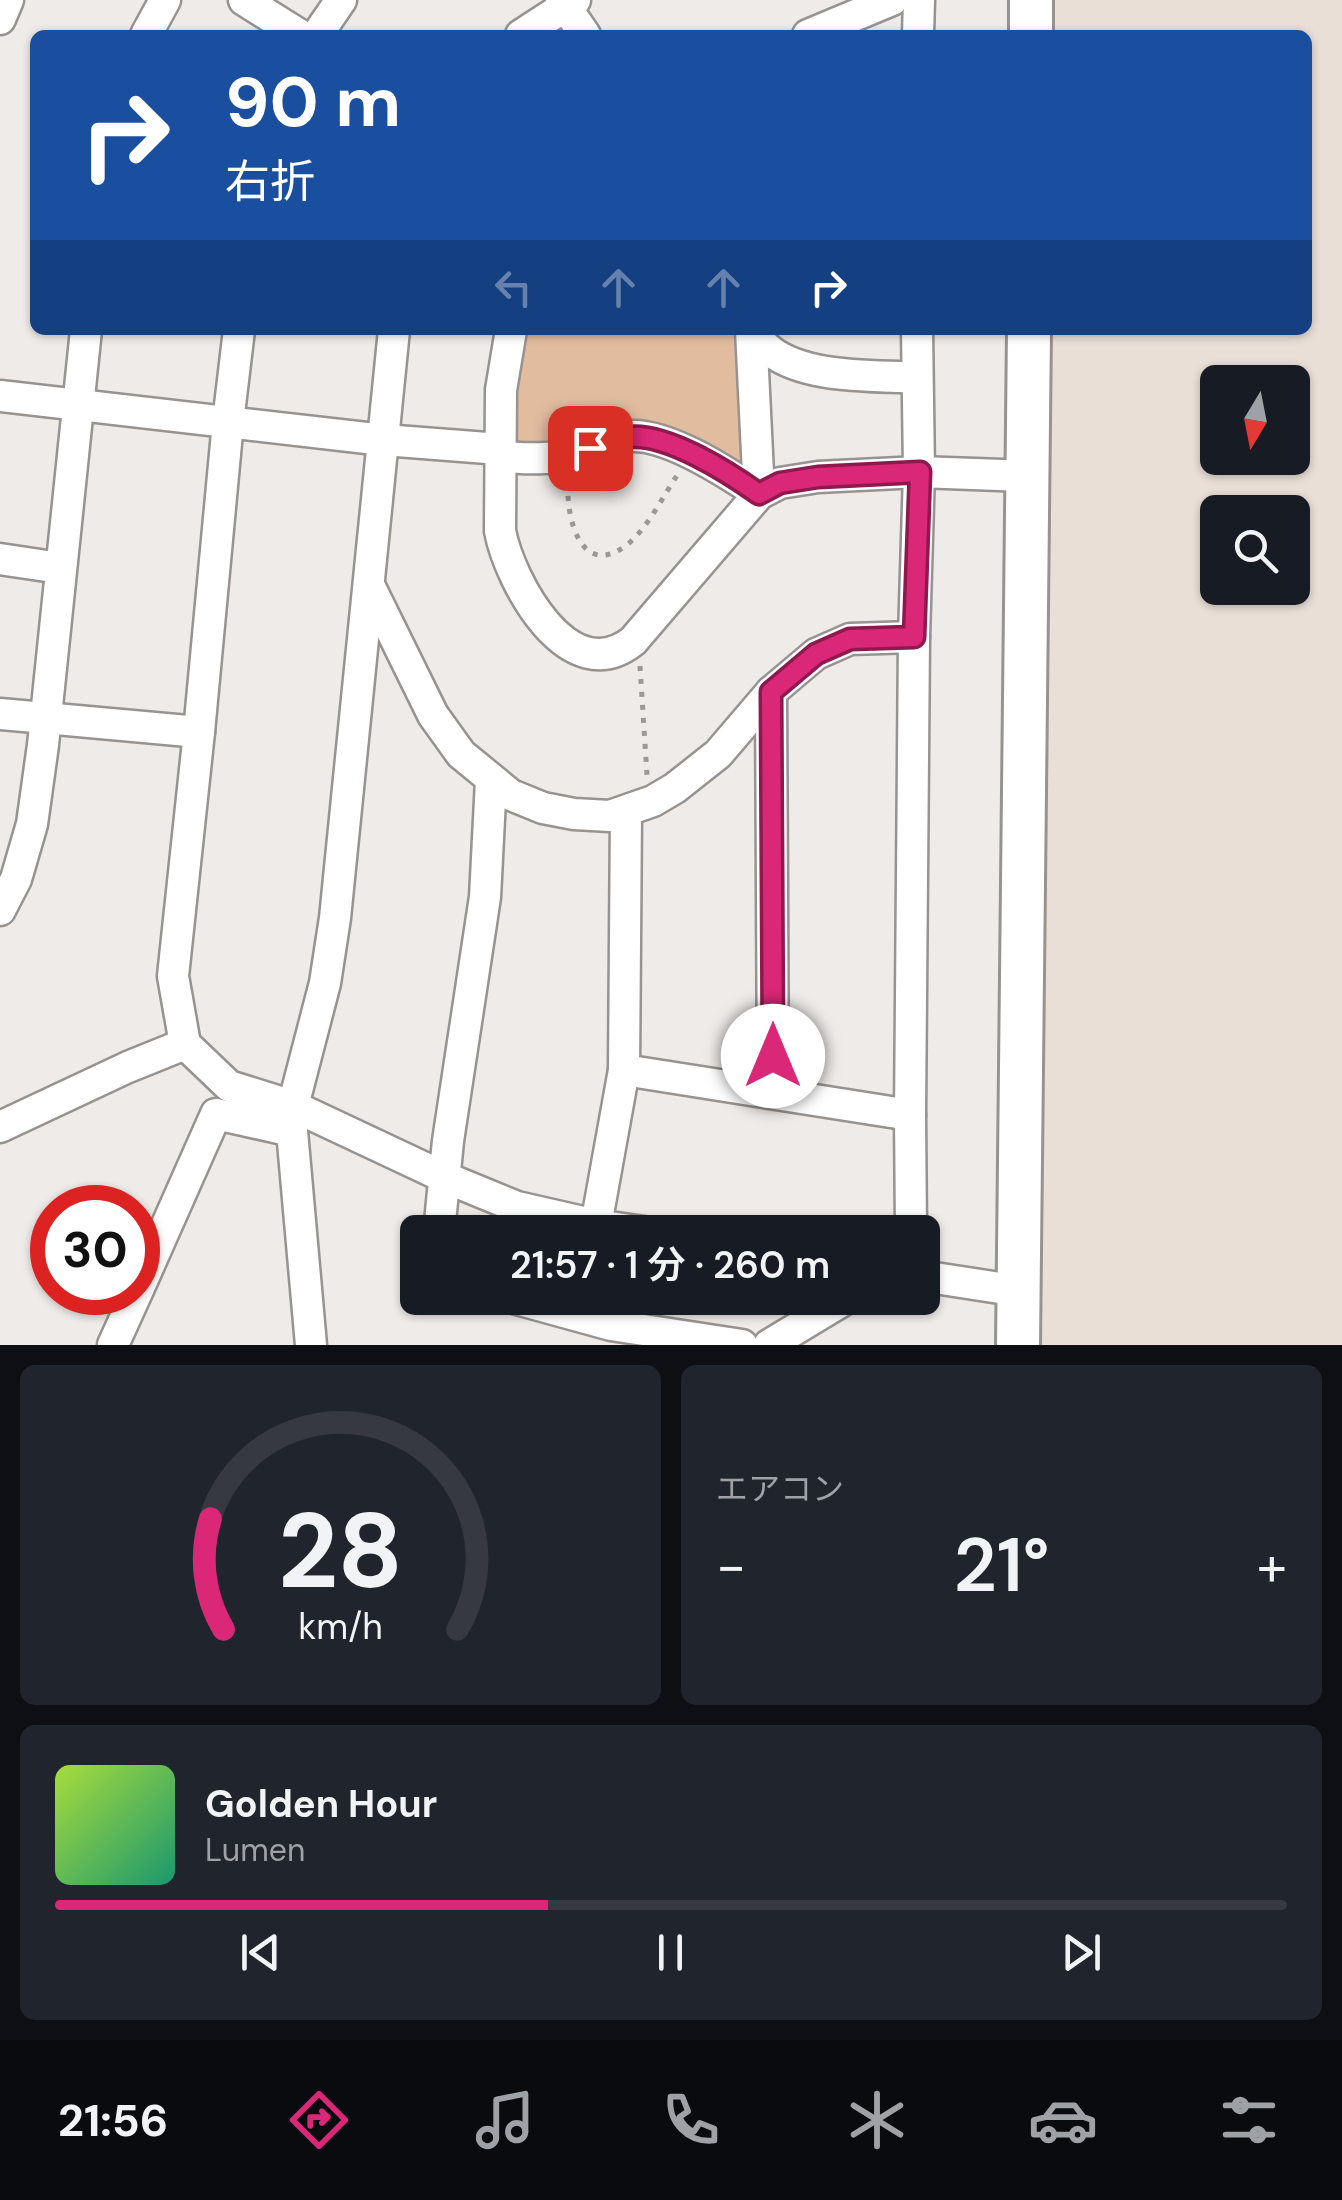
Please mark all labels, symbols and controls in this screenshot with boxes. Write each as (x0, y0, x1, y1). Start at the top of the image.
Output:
text: 90 m (225, 57, 401, 148)
icon: right (60, 70, 190, 200)
text: 右折 (225, 152, 315, 211)
icon: left (486, 260, 541, 315)
icon: ahead (591, 260, 646, 315)
icon: ahead (696, 260, 751, 315)
icon: right (801, 260, 856, 315)
north arrow (1200, 365, 1310, 475)
map controls (1200, 365, 1310, 605)
pin (548, 406, 633, 491)
icon: arrive (563, 421, 618, 476)
button: search (1200, 495, 1310, 605)
position arrow (721, 1004, 825, 1108)
speed limit sign: 30 (30, 1185, 160, 1315)
text: 21:57 · 1 分 · 260 m (510, 1240, 830, 1290)
text: エアコン (716, 1468, 844, 1510)
text: 28 (278, 1484, 403, 1619)
text: 21° (953, 1517, 1050, 1614)
text: − (716, 1530, 746, 1602)
text: + (1257, 1530, 1287, 1602)
text: km/h (298, 1604, 383, 1650)
text: Golden Hour (205, 1779, 437, 1829)
text: Lumen (205, 1829, 305, 1871)
icon: previous (233, 1925, 288, 1980)
icon: pause (643, 1925, 698, 1980)
icon: next (1054, 1925, 1109, 1980)
icon: directions (284, 2085, 354, 2155)
icon: music (470, 2085, 540, 2155)
icon: phone (656, 2085, 726, 2155)
icon: climate (842, 2085, 912, 2155)
icon: car (1028, 2085, 1098, 2155)
icon: filters (1214, 2085, 1284, 2155)
text: 21:56 (58, 2091, 168, 2150)

